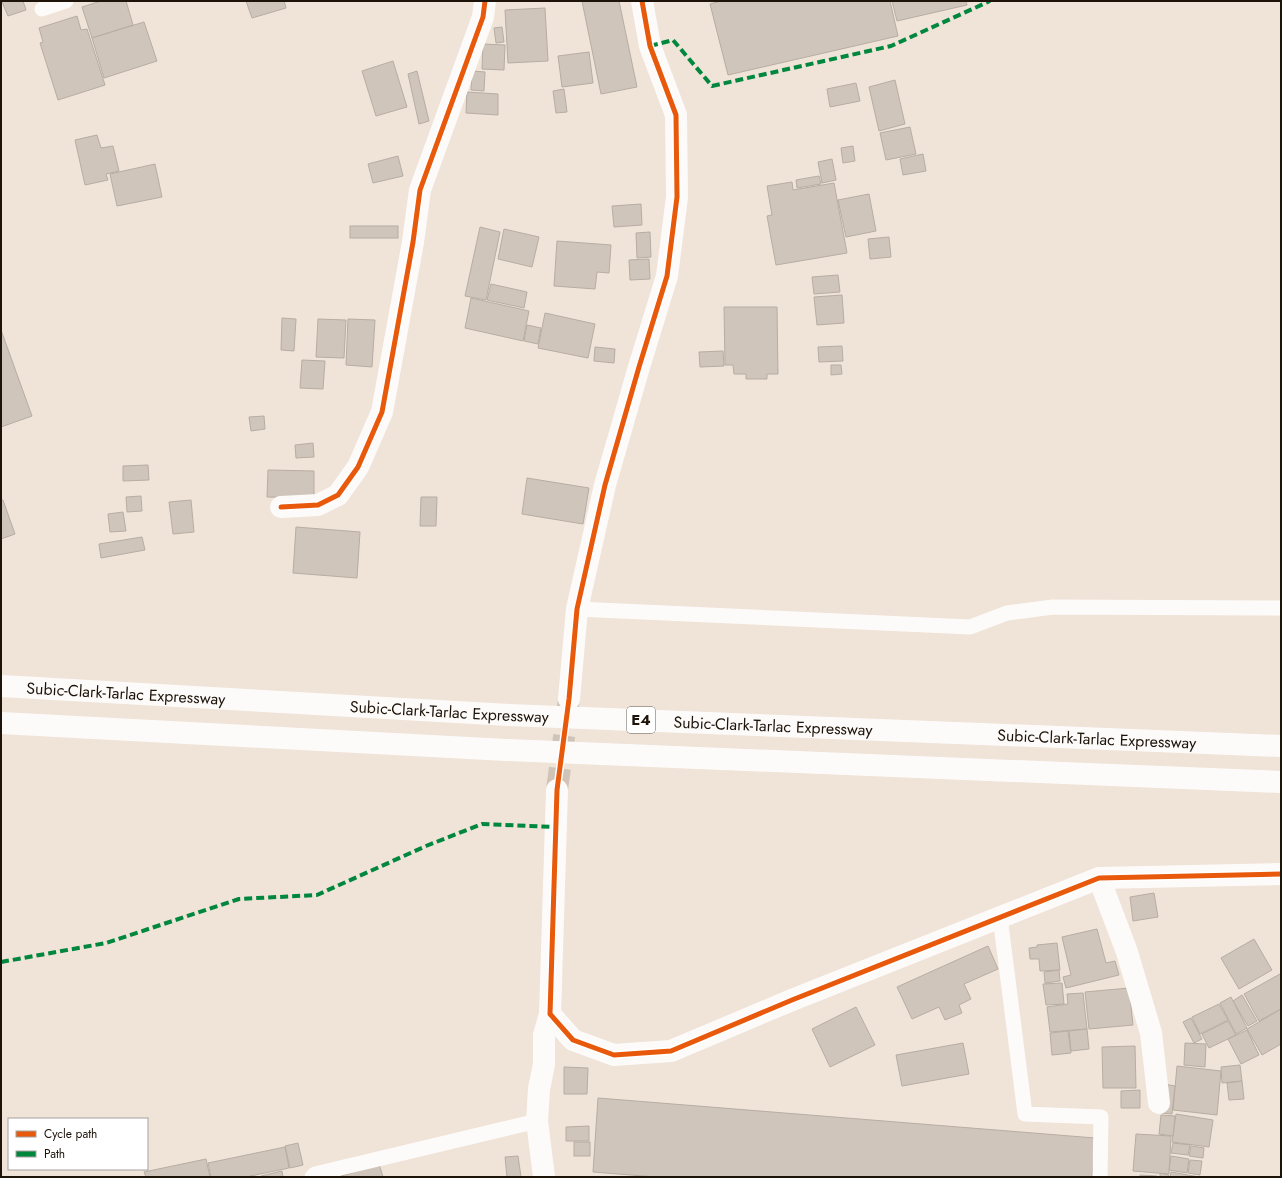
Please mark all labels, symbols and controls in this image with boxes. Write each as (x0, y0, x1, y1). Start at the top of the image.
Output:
street label: Subic-Clark-Tarlac Expressway (26, 676, 227, 711)
street label: Subic-Clark-Tarlac Expressway (349, 695, 550, 729)
road number: E4 (627, 707, 655, 733)
street label: Subic-Clark-Tarlac Expressway (673, 711, 874, 742)
street label: Subic-Clark-Tarlac Expressway (997, 724, 1198, 755)
legend (8, 1118, 148, 1170)
text: Cycle path (44, 1125, 97, 1143)
text: Path (44, 1145, 65, 1163)

